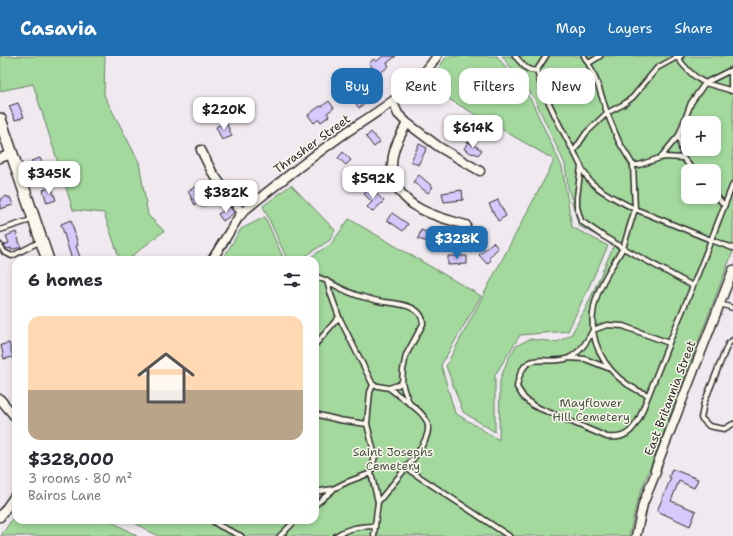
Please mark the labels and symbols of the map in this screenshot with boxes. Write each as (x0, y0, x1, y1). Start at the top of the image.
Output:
pin: $220K (196, 97, 252, 131)
street label: Thrasher Street (270, 111, 354, 177)
pin: $614K (445, 115, 501, 149)
pin: $345K (21, 161, 77, 195)
pin: $592K (345, 166, 401, 200)
pin: $382K (198, 180, 254, 214)
pin: $328K (429, 226, 485, 260)
street label: East Britannia Street (641, 338, 699, 458)
park label: Mayflower Hill Cemetery (552, 395, 630, 425)
park label: Saint Josephs Cemetery (353, 444, 433, 474)

